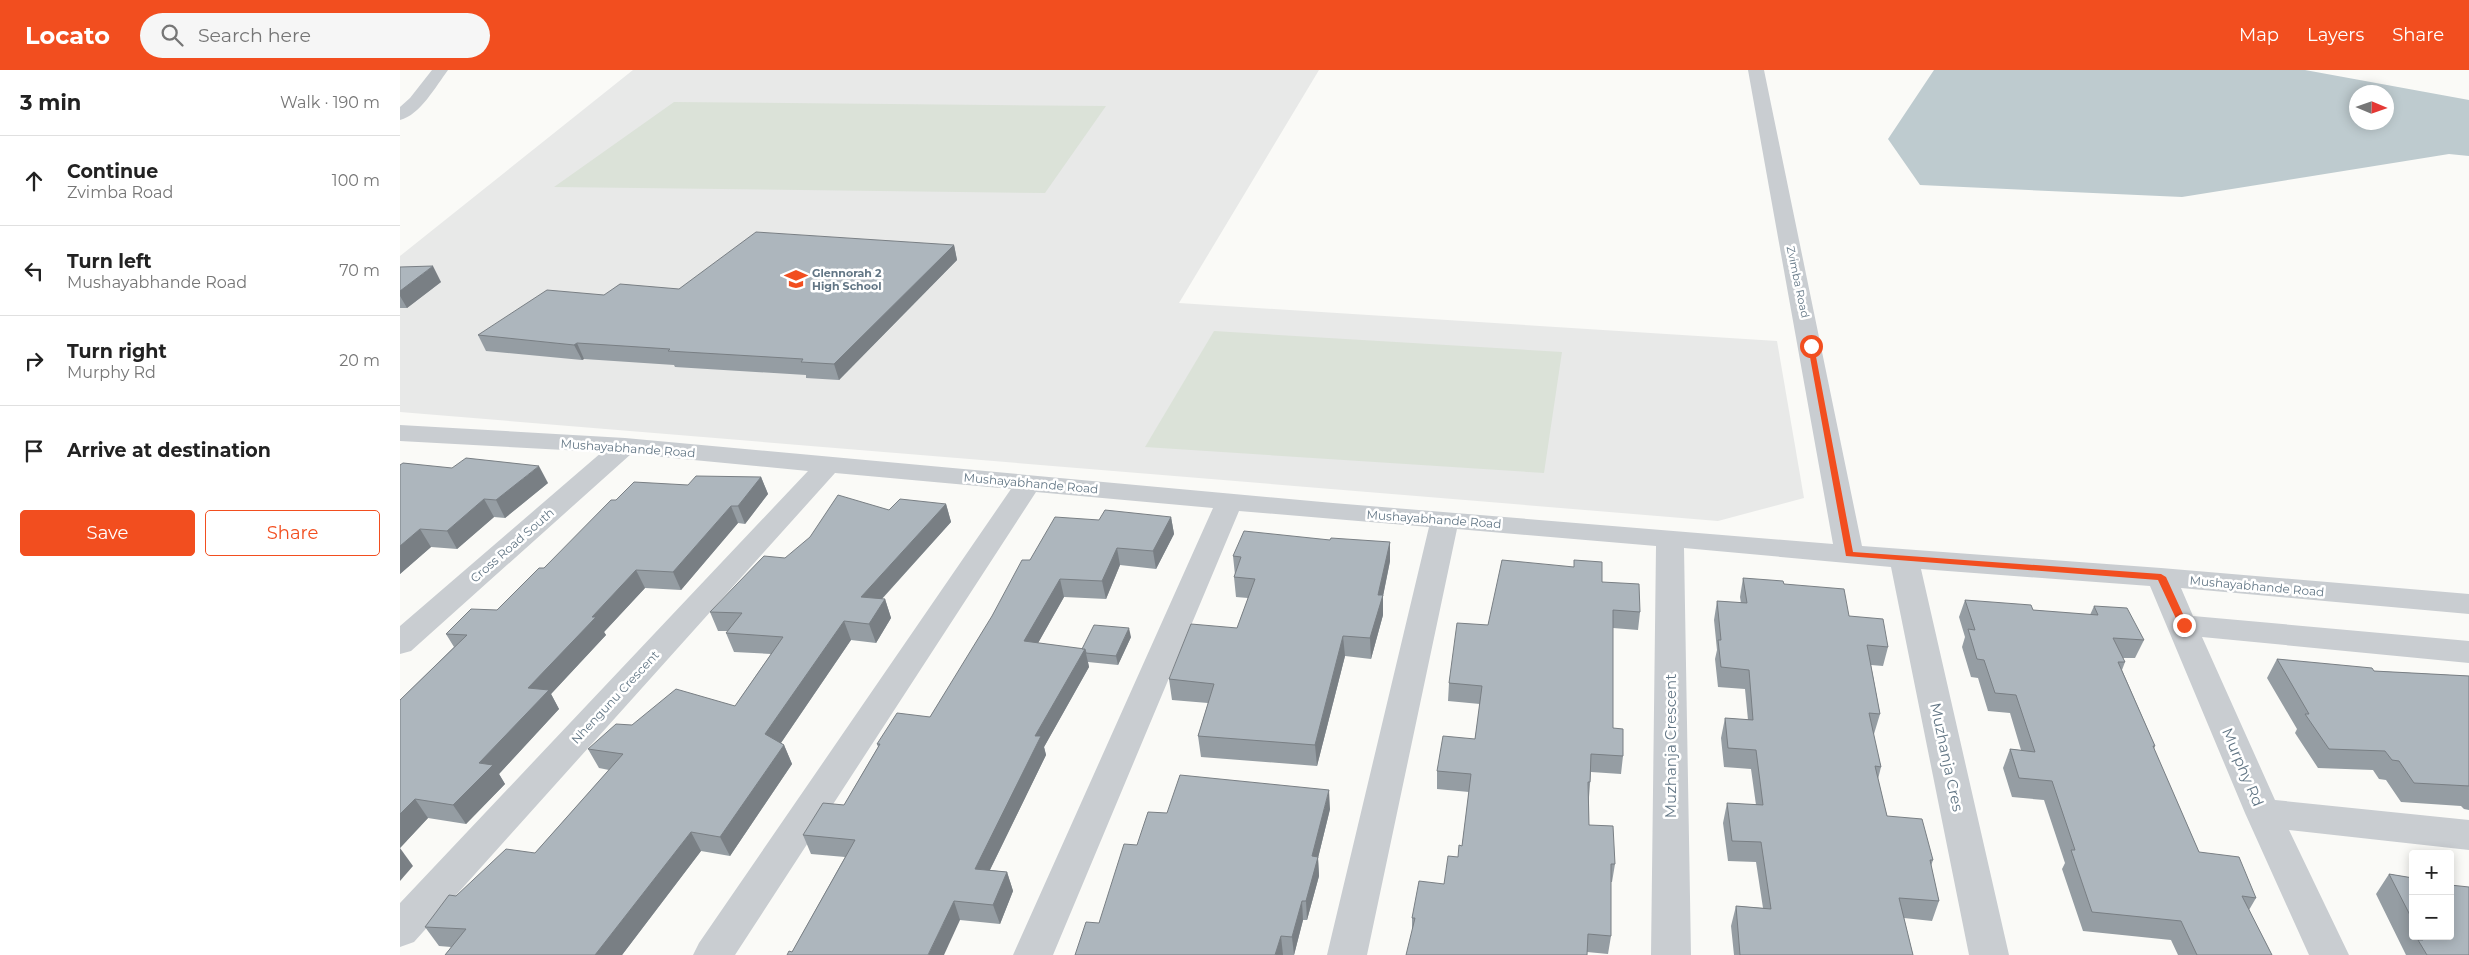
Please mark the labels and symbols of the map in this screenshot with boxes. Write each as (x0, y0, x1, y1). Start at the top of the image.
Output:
north arrow (2349, 85, 2394, 130)
street label: Zvimba Road (1784, 245, 1812, 319)
school or university icon: Glennorah 2 High School (783, 266, 809, 292)
place label: Glennorah 2 High School (812, 266, 882, 293)
route start (1800, 335, 1823, 358)
street label: Mushayabhande Road (560, 436, 696, 460)
street label: Mushayabhande Road (963, 470, 1099, 496)
street label: Cross Road South (467, 505, 557, 585)
street label: Mushayabhande Road (1366, 507, 1502, 531)
street label: Mushayabhande Road (2189, 573, 2325, 599)
route end (2173, 614, 2196, 637)
street label: Nhengunu Crescent (568, 647, 662, 747)
street label: Muzhanja Crescent (1661, 674, 1680, 818)
street label: Muzhanja Cres (1926, 701, 1968, 813)
street label: Murphy Rd (2218, 725, 2268, 809)

